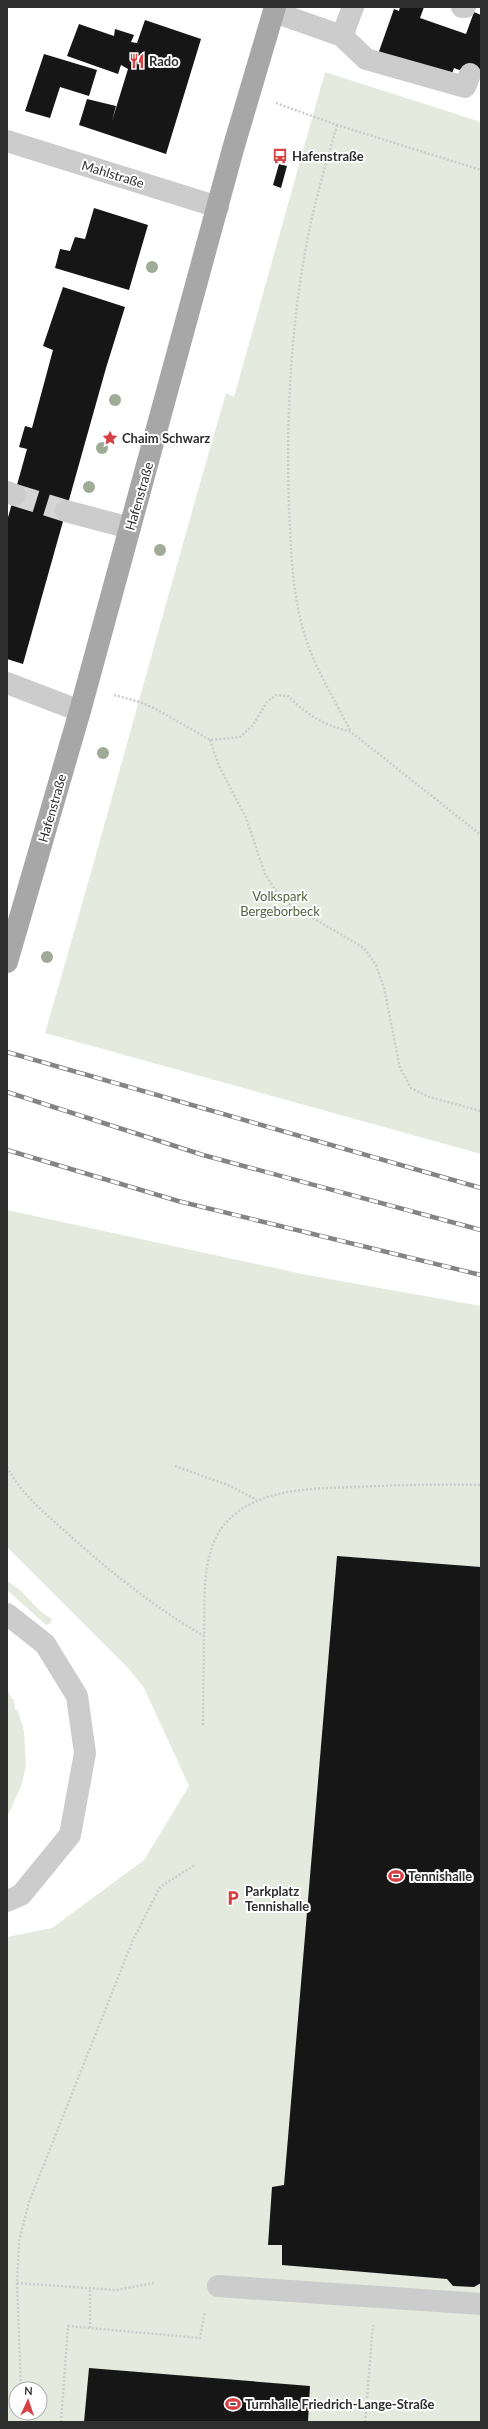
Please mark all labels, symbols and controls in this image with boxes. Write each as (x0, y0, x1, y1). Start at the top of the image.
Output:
restaurant icon: Rado (128, 52, 146, 70)
place label: Rado (149, 53, 179, 69)
bus stop icon: Hafenstraße (271, 147, 289, 165)
place label: Hafenstraße (292, 148, 364, 164)
street label: Mahlstraße (80, 157, 146, 191)
place icon: Chaim Schwarz (101, 429, 119, 447)
place label: Chaim Schwarz (122, 430, 210, 446)
street label: Hafenstraße (122, 460, 156, 532)
street label: Hafenstraße (35, 772, 69, 844)
park label: Volkspark Bergeborbeck (240, 888, 320, 919)
sports icon: Tennishalle (387, 1867, 405, 1885)
place label: Tennishalle (408, 1868, 472, 1884)
place label: Parkplatz Tennishalle (245, 1883, 309, 1914)
parking icon: Parkplatz Tennishalle (224, 1889, 242, 1907)
north arrow (8, 2381, 48, 2421)
text: N (24, 2384, 33, 2397)
sports icon: Turnhalle Friedrich-Lange-Straße (224, 2395, 242, 2413)
place label: Turnhalle Friedrich-Lange-Straße (245, 2396, 435, 2412)

